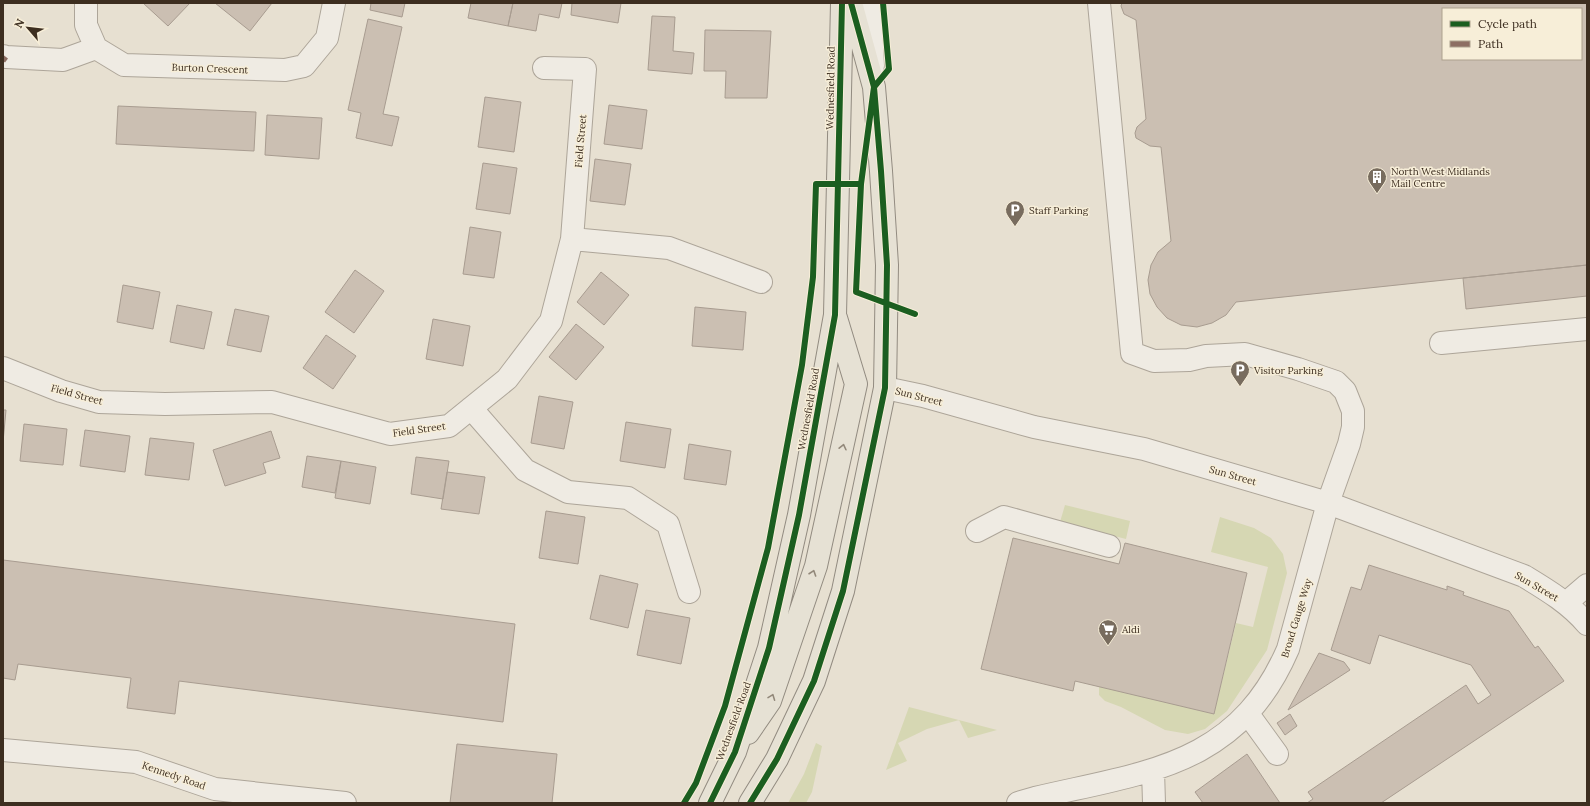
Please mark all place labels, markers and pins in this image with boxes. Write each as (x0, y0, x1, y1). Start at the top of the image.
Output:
place label: North West Midlands Mail Centre (1391, 165, 1490, 190)
building icon: North West Midlands Mail Centre (1366, 166, 1388, 194)
parking icon: Staff Parking (1004, 199, 1026, 227)
place label: Staff Parking (1029, 204, 1089, 217)
parking icon: Visitor Parking (1229, 359, 1251, 387)
place label: Visitor Parking (1253, 364, 1323, 377)
supermarket icon: Aldi (1097, 618, 1119, 646)
place label: Aldi (1121, 623, 1140, 636)

